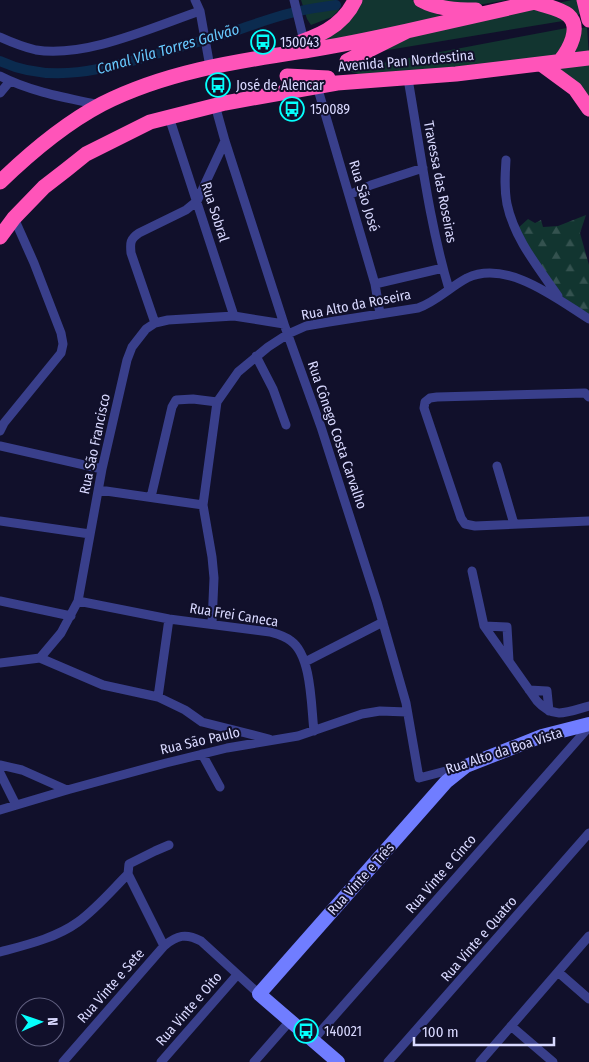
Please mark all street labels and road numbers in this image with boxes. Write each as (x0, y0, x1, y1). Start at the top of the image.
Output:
street label: Avenida Pan Nordestina (337, 47, 475, 75)
street label: Travessa das Roseiras (420, 119, 460, 245)
street label: Rua São José (345, 158, 383, 234)
street label: Rua Sobral (197, 180, 233, 244)
street label: Rua Alto da Roseira (300, 286, 412, 324)
street label: Rua Cônego Costa Carvalho (304, 359, 370, 511)
street label: Rua São Francisco (76, 392, 114, 496)
street label: Rua Frei Caneca (188, 600, 280, 630)
street label: Rua São Paulo (158, 724, 242, 758)
street label: Rua Alto da Boa Vista (443, 724, 565, 778)
street label: Rua Vinte e Cinco (402, 831, 480, 917)
street label: Rua Vinte e Três (324, 839, 398, 919)
street label: Rua Vinte e Quatro (437, 893, 521, 985)
street label: Rua Vinte e Sete (74, 945, 148, 1027)
street label: Rua Vinte e Oito (152, 969, 226, 1049)

